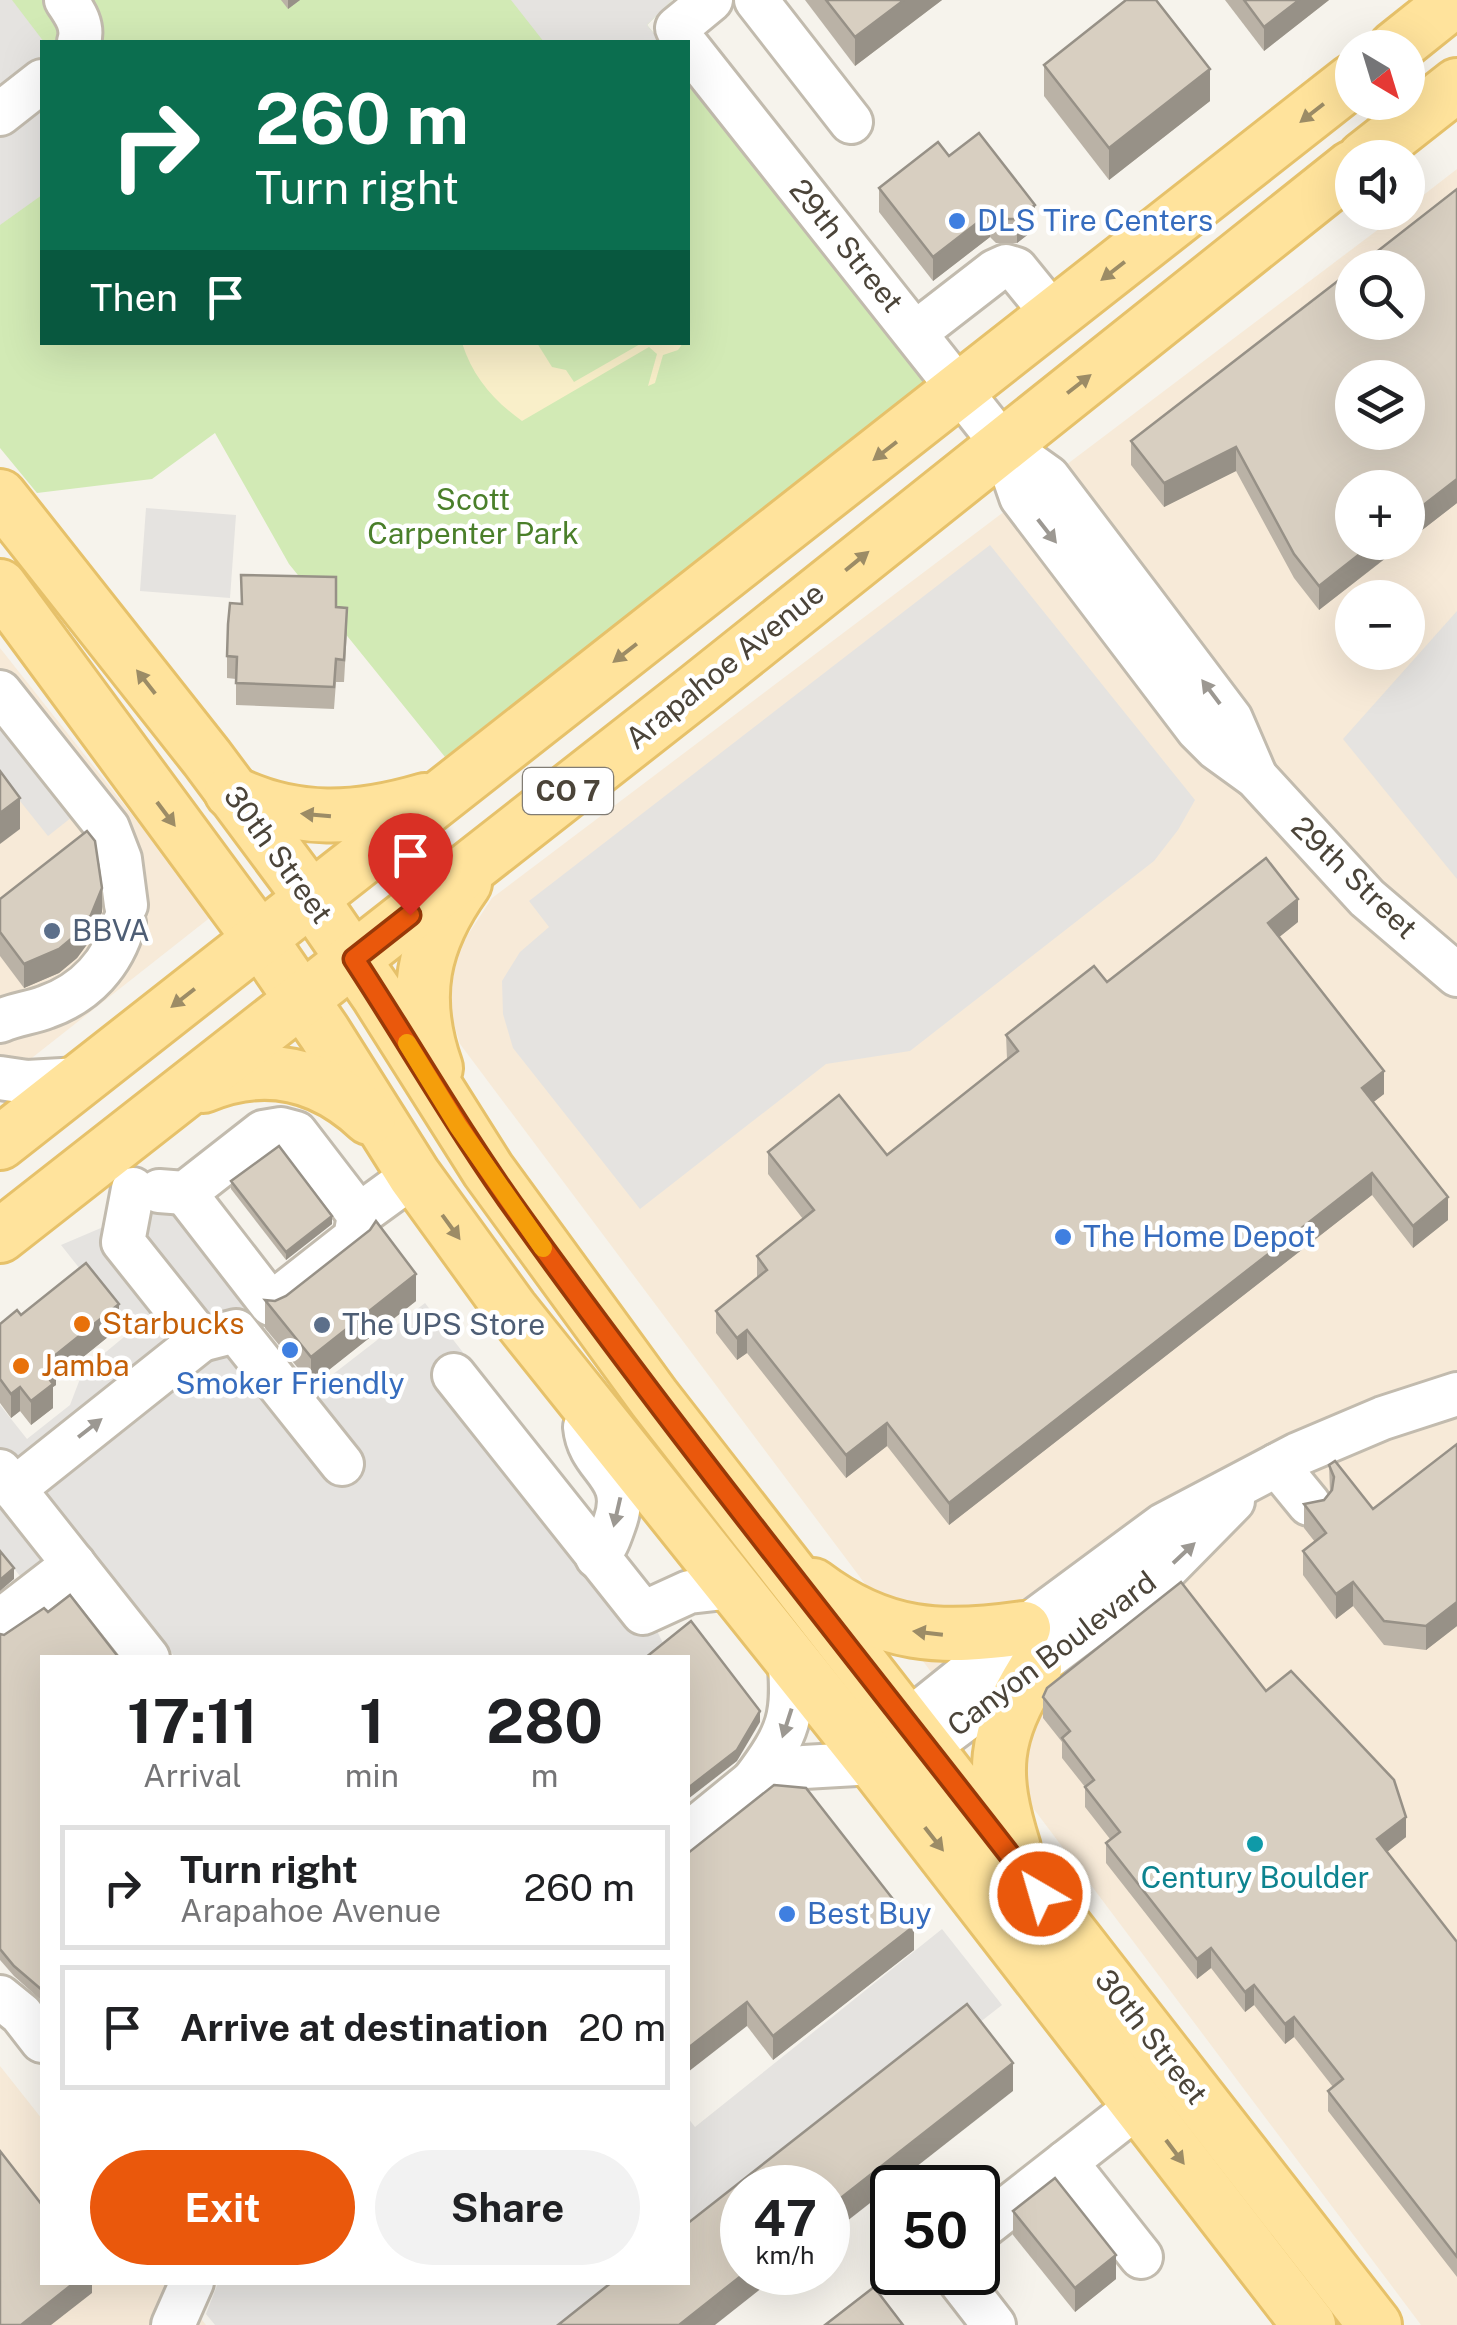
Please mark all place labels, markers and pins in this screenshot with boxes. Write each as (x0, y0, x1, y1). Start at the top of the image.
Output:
place label: DLS Tire Centers (977, 202, 1213, 238)
marker: DLS Tire Centers (946, 210, 968, 232)
pin (368, 813, 453, 916)
place label: BBVA (72, 912, 150, 948)
marker: BBVA (41, 920, 63, 942)
place label: The Home Depot (1083, 1218, 1316, 1254)
marker: The Home Depot (1052, 1226, 1074, 1248)
place label: Starbucks (102, 1305, 244, 1341)
place label: The UPS Store (342, 1306, 545, 1342)
marker: Starbucks (71, 1313, 93, 1335)
marker: The UPS Store (311, 1314, 333, 1336)
marker: Smoker Friendly (279, 1339, 301, 1361)
place label: Jamba (41, 1347, 129, 1383)
marker: Jamba (10, 1355, 32, 1377)
place label: Smoker Friendly (175, 1365, 405, 1401)
marker: Century Boulder (1244, 1833, 1266, 1855)
place label: Century Boulder (1141, 1859, 1369, 1895)
place label: Best Buy (807, 1895, 932, 1931)
marker: Best Buy (776, 1903, 798, 1925)

